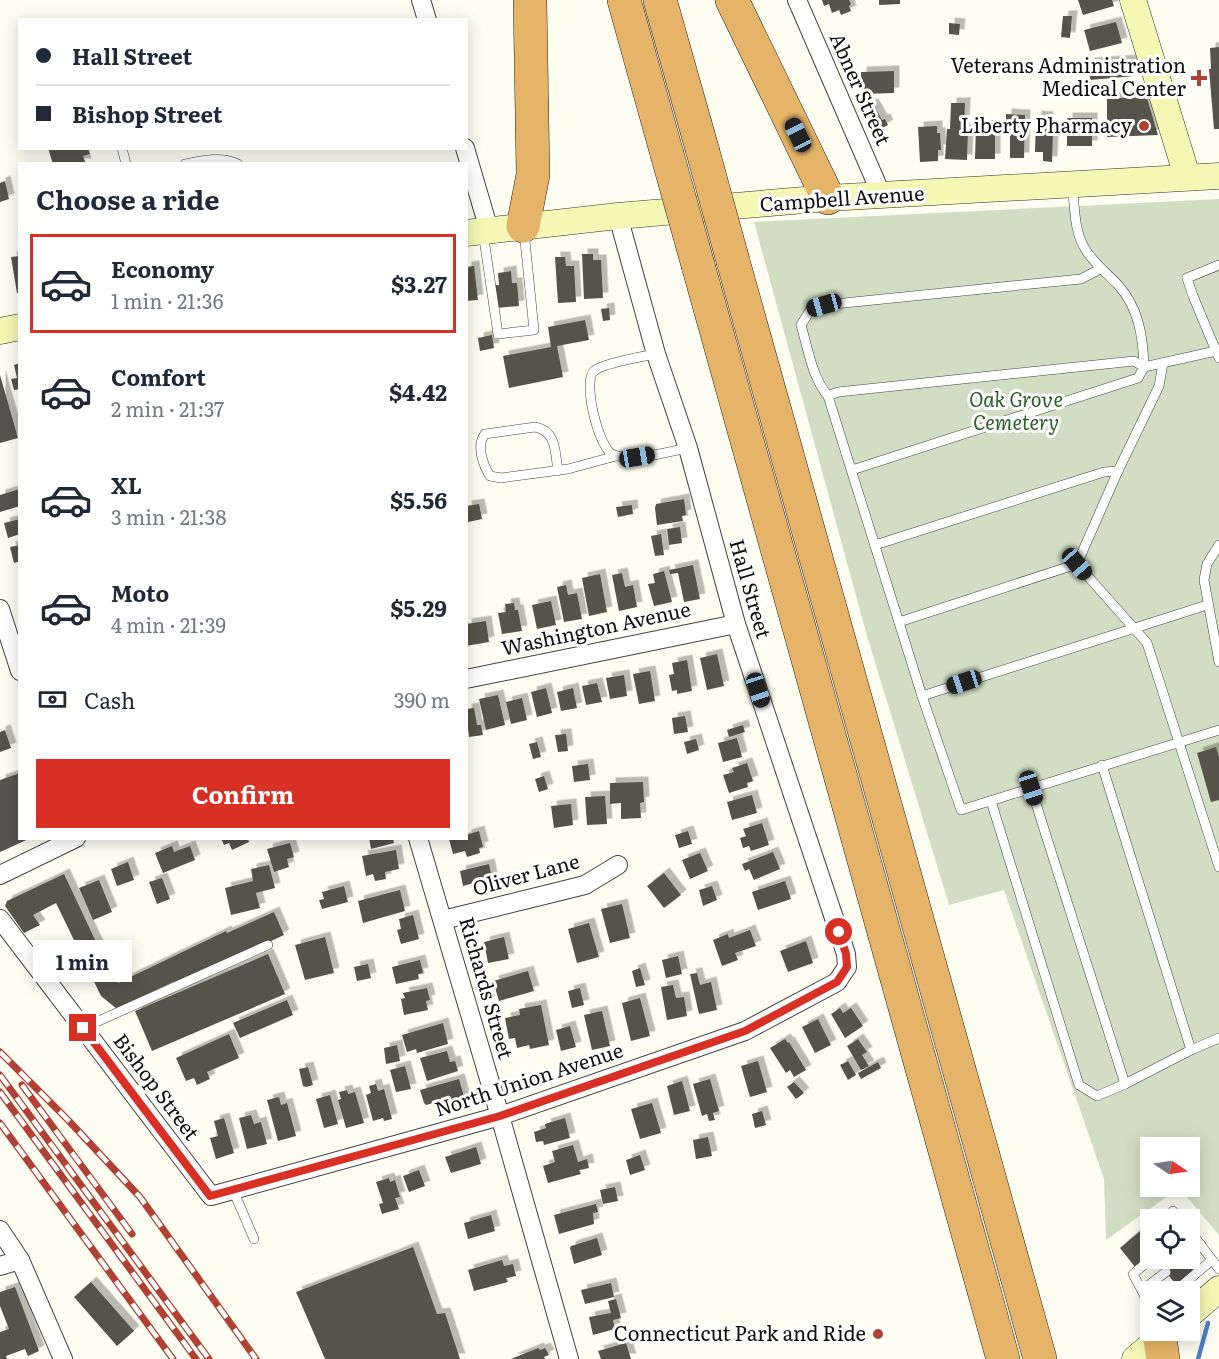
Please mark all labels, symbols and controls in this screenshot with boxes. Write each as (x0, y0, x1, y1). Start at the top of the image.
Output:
street label: Abner Street (824, 27, 900, 149)
text: Hall Street (72, 39, 192, 72)
place label: Veterans Administration Medical Center (951, 49, 1187, 102)
marker: Veterans Administration Medical Center (1190, 69, 1208, 87)
text: Bishop Street (72, 97, 222, 130)
place label: Liberty Pharmacy (961, 109, 1132, 139)
car (782, 115, 814, 155)
marker: Liberty Pharmacy (1137, 119, 1151, 133)
street label: Campbell Avenue (758, 176, 925, 218)
text: Choose a ride (36, 178, 219, 218)
text: Economy (111, 252, 214, 285)
icon: car (39, 257, 93, 311)
text: $3.27 (391, 267, 447, 300)
text: 1 min · 21:36 (111, 285, 223, 315)
car (804, 291, 844, 319)
text: Comfort (111, 360, 206, 393)
icon: car (39, 365, 93, 419)
text: $4.42 (389, 375, 447, 408)
park label: Oak Grove Cemetery (969, 383, 1063, 436)
text: 2 min · 21:37 (111, 393, 224, 423)
car (618, 445, 656, 469)
text: XL (111, 468, 142, 501)
icon: car (39, 473, 93, 527)
text: $5.56 (390, 483, 447, 516)
text: 3 min · 21:38 (111, 501, 226, 531)
street label: Hall Street (723, 535, 780, 642)
car (1058, 545, 1096, 583)
text: Moto (111, 576, 169, 609)
icon: car (39, 581, 93, 635)
text: $5.29 (390, 591, 447, 624)
street label: Washington Avenue (498, 592, 693, 662)
text: 4 min · 21:39 (111, 609, 226, 639)
car (944, 668, 984, 696)
car (744, 670, 772, 710)
icon: cash (36, 683, 69, 716)
text: Cash (84, 683, 135, 716)
text: 390 m (394, 684, 450, 714)
button: Confirm (36, 759, 450, 828)
car (1017, 768, 1045, 808)
street label: Oliver Lane (469, 844, 582, 902)
street label: Richards Street (453, 913, 523, 1062)
route start (825, 918, 852, 945)
callout: 1 min (34, 941, 132, 983)
text: 1 min (56, 946, 109, 976)
route end (69, 1014, 96, 1041)
street label: Bishop Street (107, 1026, 208, 1146)
street label: North Union Avenue (430, 1033, 627, 1123)
north arrow (1140, 1137, 1200, 1197)
map controls (1140, 1137, 1200, 1341)
button: locate (1140, 1209, 1200, 1269)
button: layers (1140, 1281, 1200, 1341)
place label: Connecticut Park and Ride (614, 1317, 866, 1347)
marker: Connecticut Park and Ride (871, 1327, 885, 1341)

